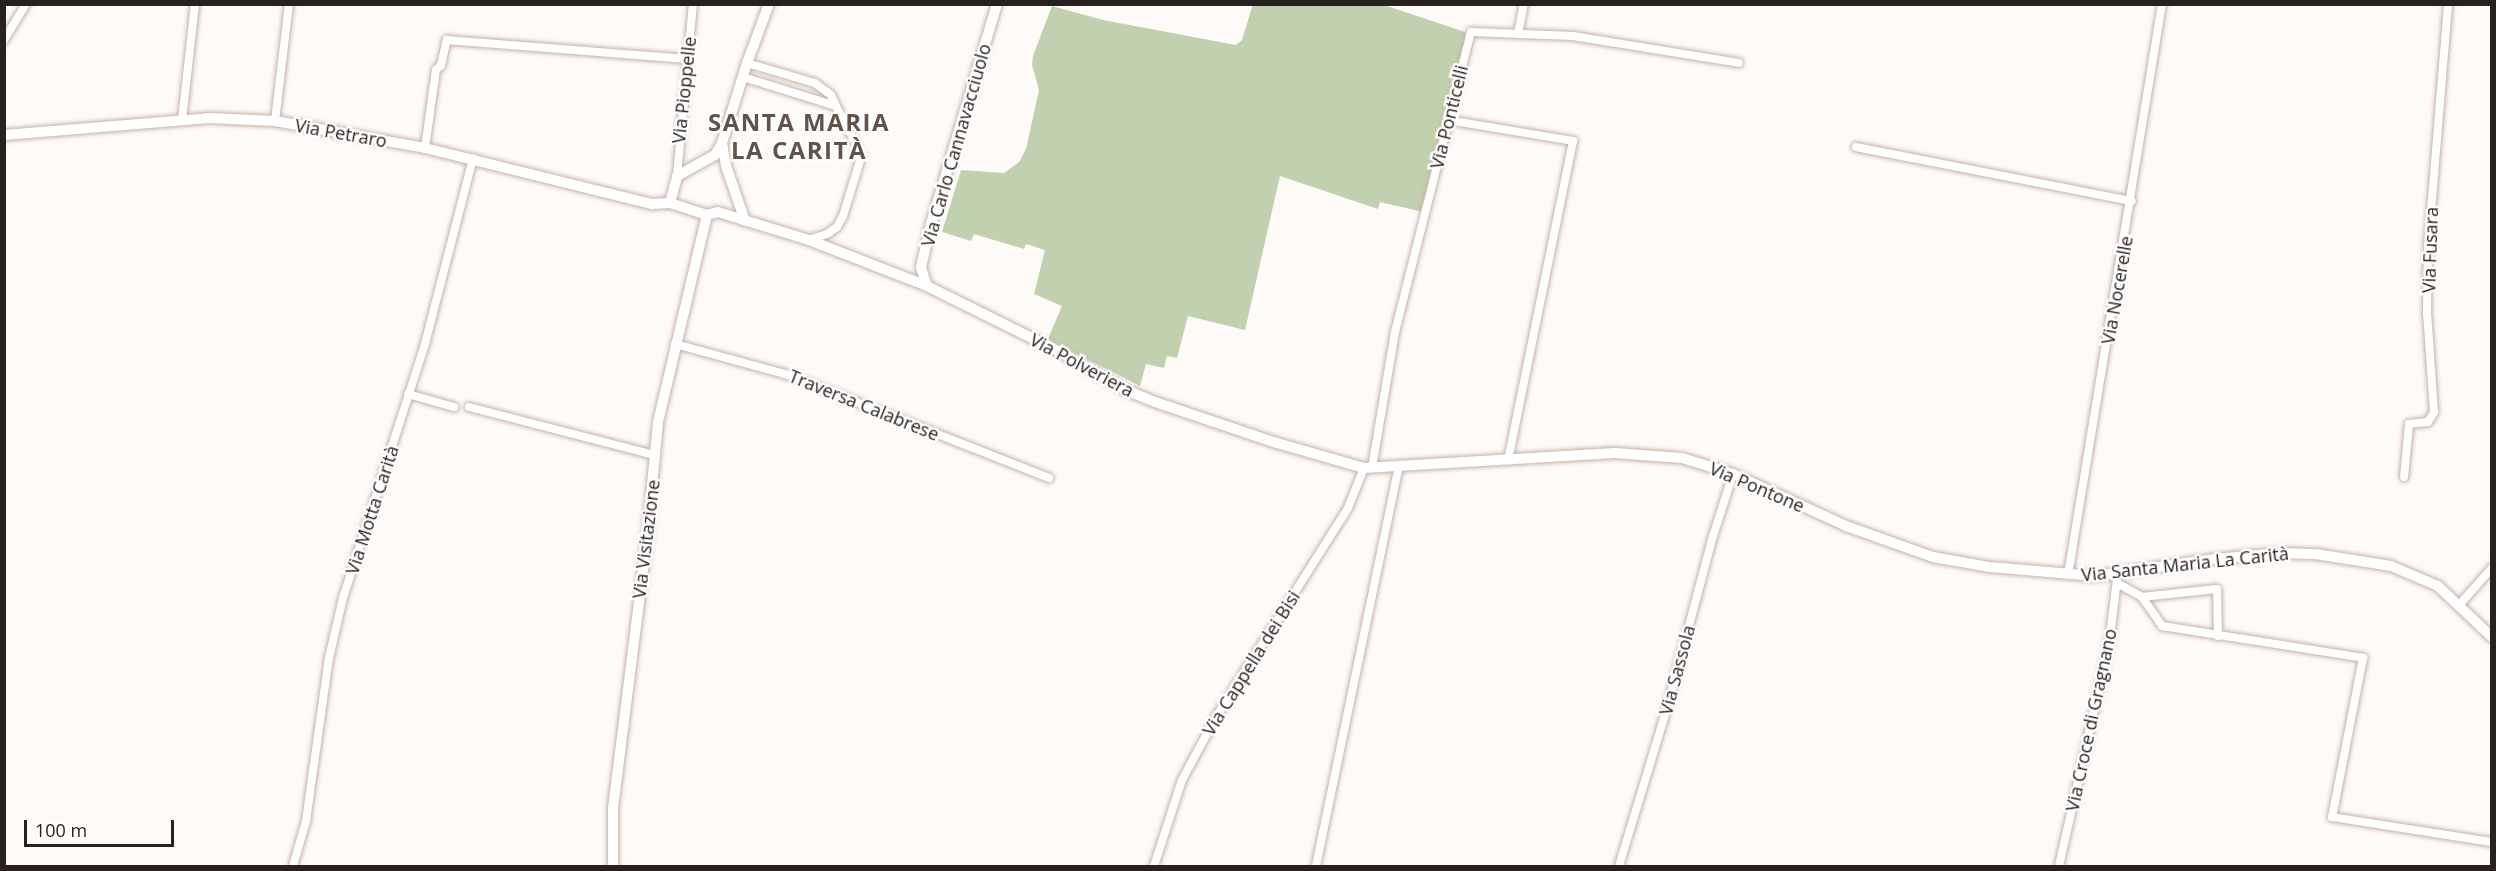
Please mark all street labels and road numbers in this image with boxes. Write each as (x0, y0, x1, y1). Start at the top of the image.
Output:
street label: Via Pioppelle (668, 35, 700, 145)
street label: Via Carlo Cannavacciuolo (917, 41, 995, 249)
street label: Via Ponticelli (1426, 63, 1472, 171)
street label: Via Petraro (293, 114, 389, 152)
street label: Via Fusara (2418, 207, 2442, 293)
street label: Via Nocerelle (2097, 234, 2137, 346)
street label: Via Polveriera (1026, 329, 1138, 401)
street label: Traversa Calabrese (786, 365, 942, 445)
street label: Via Motta Carità (341, 443, 403, 577)
street label: Via Pontone (1706, 457, 1808, 517)
street label: Via Visitazione (628, 478, 664, 600)
street label: Via Santa Maria La Carità (2080, 542, 2290, 586)
street label: Via Cappella dei Bisi (1198, 587, 1304, 739)
street label: Via Sassola (1655, 623, 1699, 717)
street label: Via Croce di Gragnano (2061, 627, 2121, 813)

